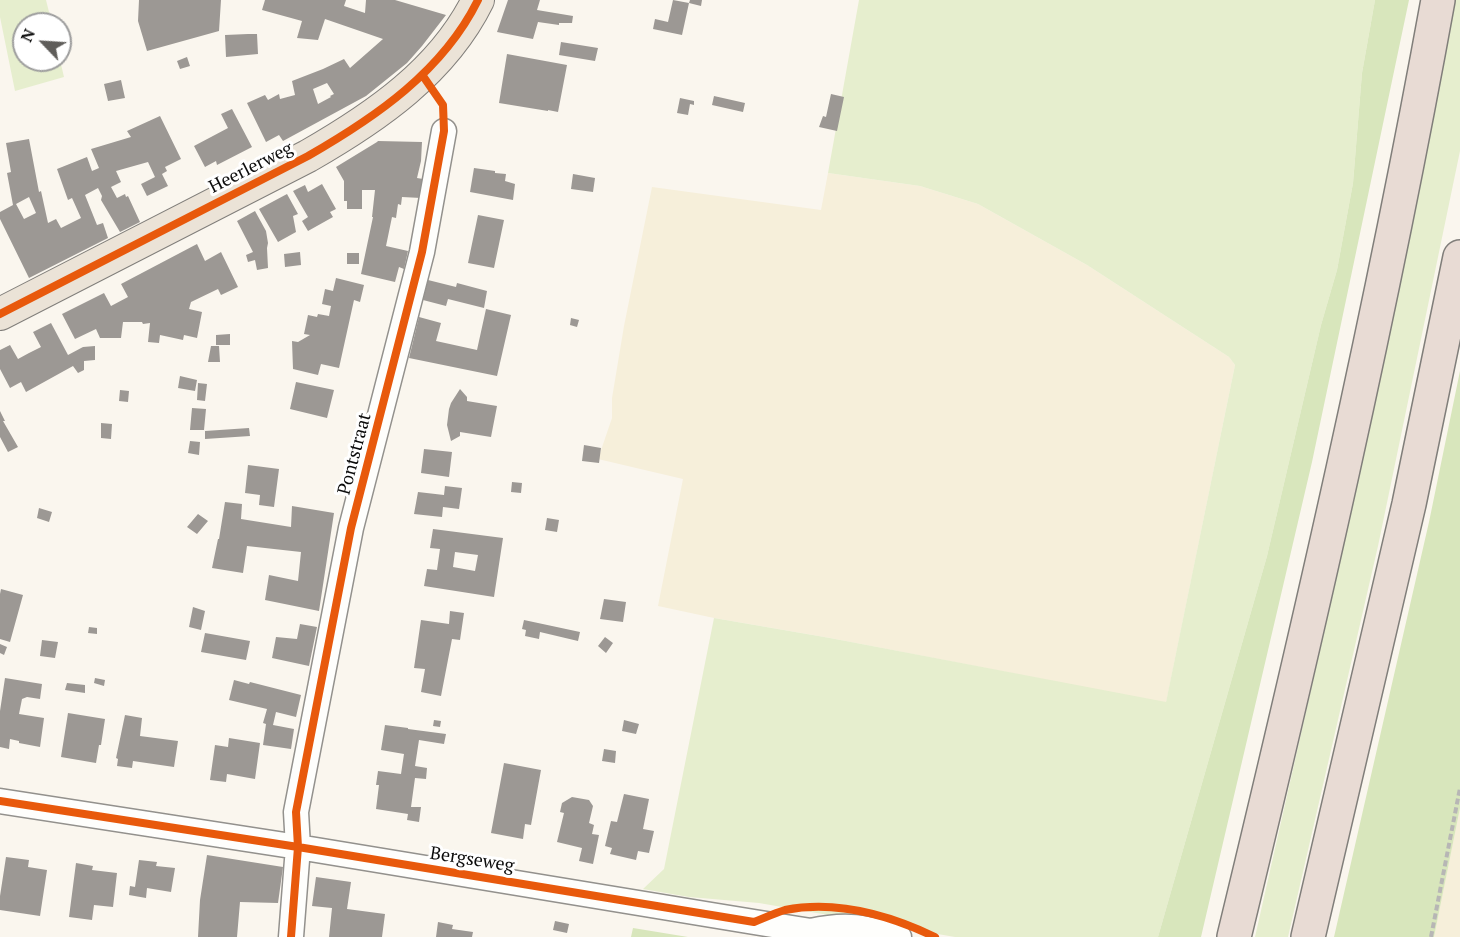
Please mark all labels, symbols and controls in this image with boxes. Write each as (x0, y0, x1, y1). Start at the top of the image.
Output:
north arrow (12, 12, 72, 72)
text: N (15, 25, 40, 45)
street label: Heerlerweg (206, 138, 296, 198)
street label: Pontstraat (334, 411, 376, 497)
street label: Bergseweg (428, 843, 516, 877)

